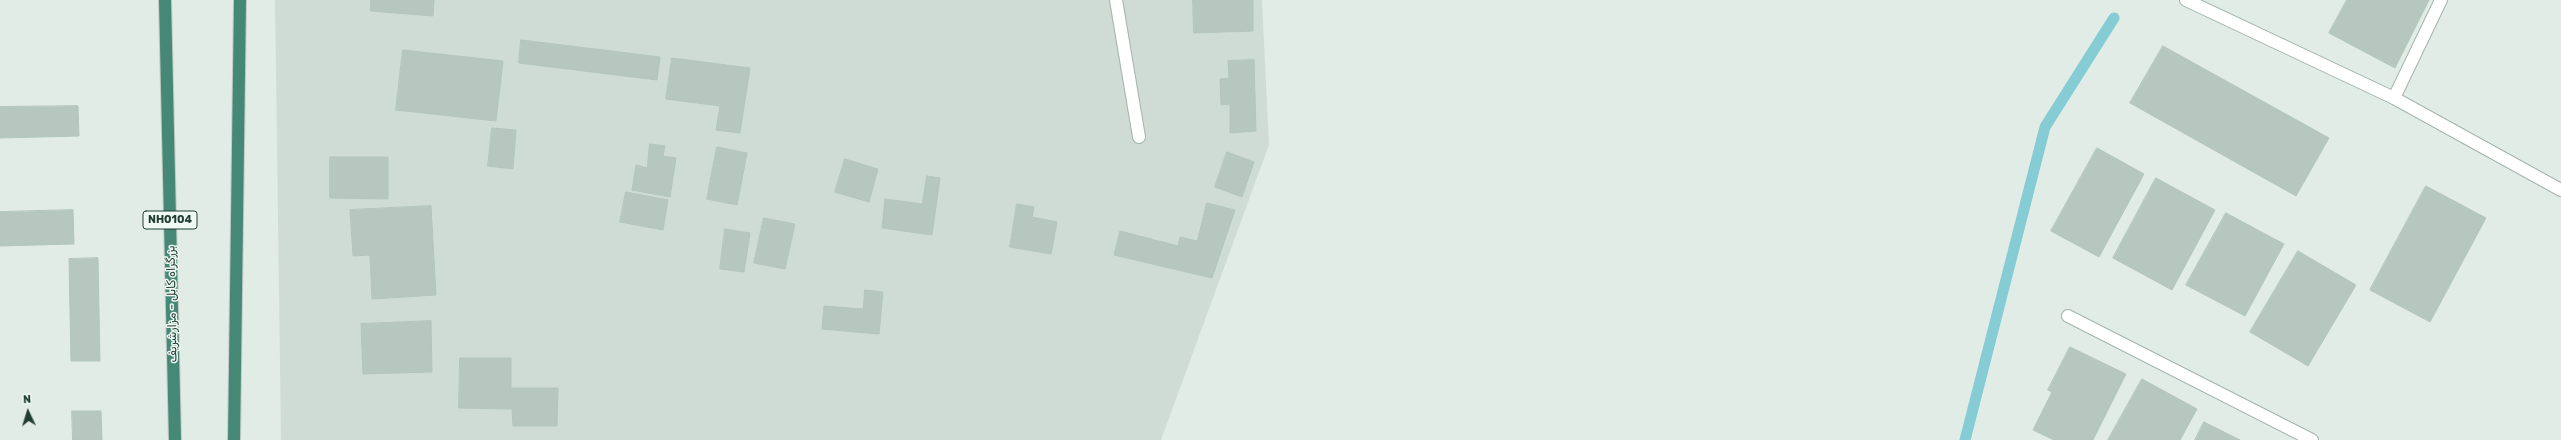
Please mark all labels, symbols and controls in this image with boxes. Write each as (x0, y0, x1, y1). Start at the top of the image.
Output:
road number: NH0104 (143, 211, 197, 229)
street label: بزرگراه کابل - مزارشریف (164, 245, 180, 363)
north arrow (8, 392, 48, 432)
text: N (23, 393, 32, 406)

